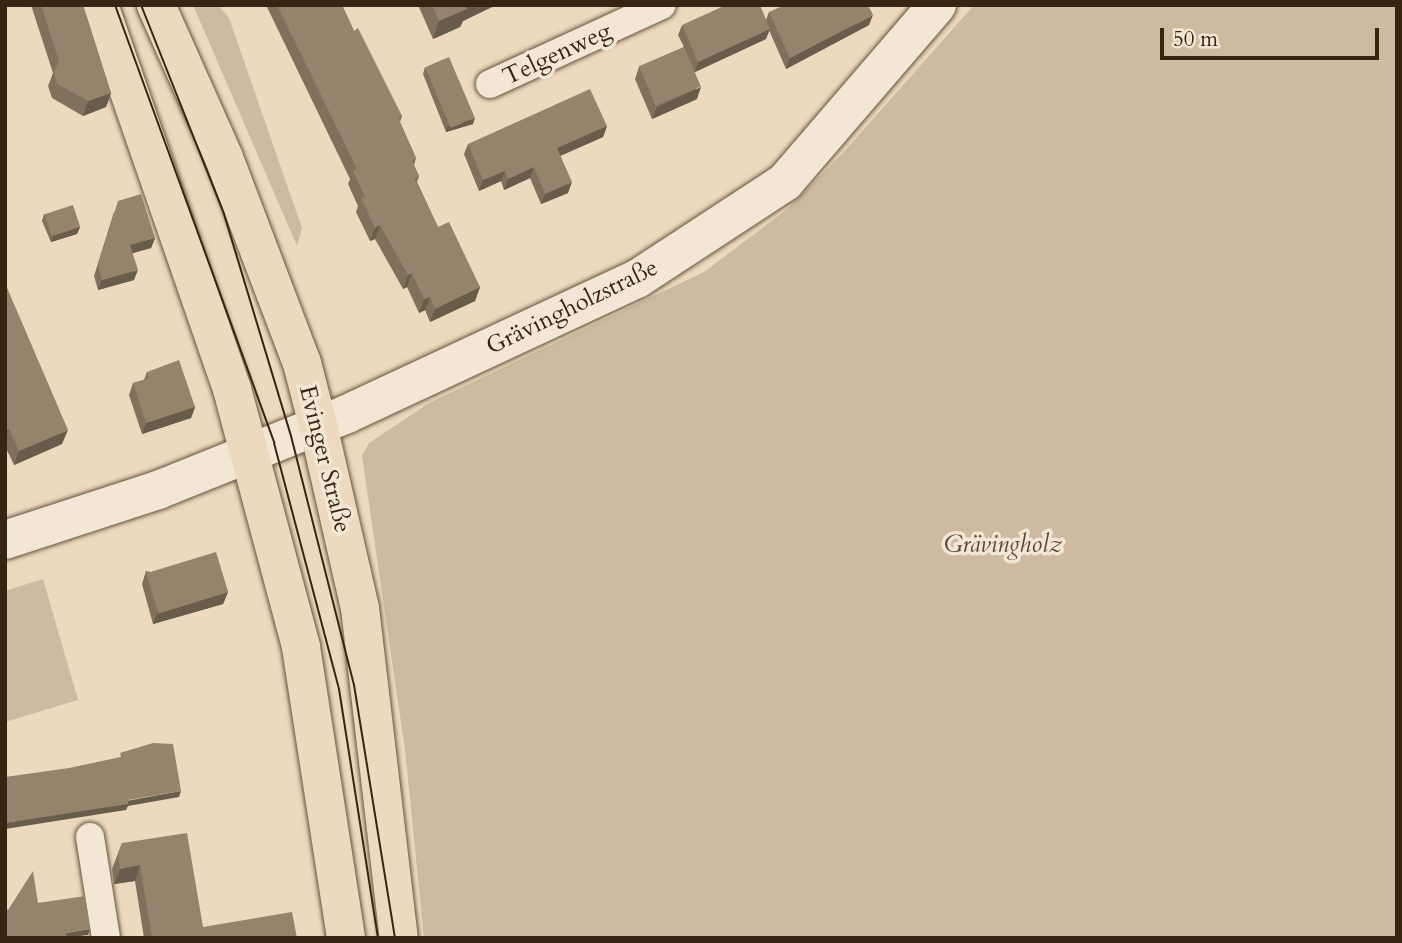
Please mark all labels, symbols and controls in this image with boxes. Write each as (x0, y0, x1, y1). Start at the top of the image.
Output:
scale bar (1164, 14, 1383, 58)
street label: Telgenweg (498, 16, 616, 92)
text: 50 m (1173, 25, 1218, 54)
street label: Grävingholzstraße (482, 253, 662, 361)
street label: Evinger Straße (293, 382, 357, 536)
park label: Grävingholz (944, 531, 1062, 559)

